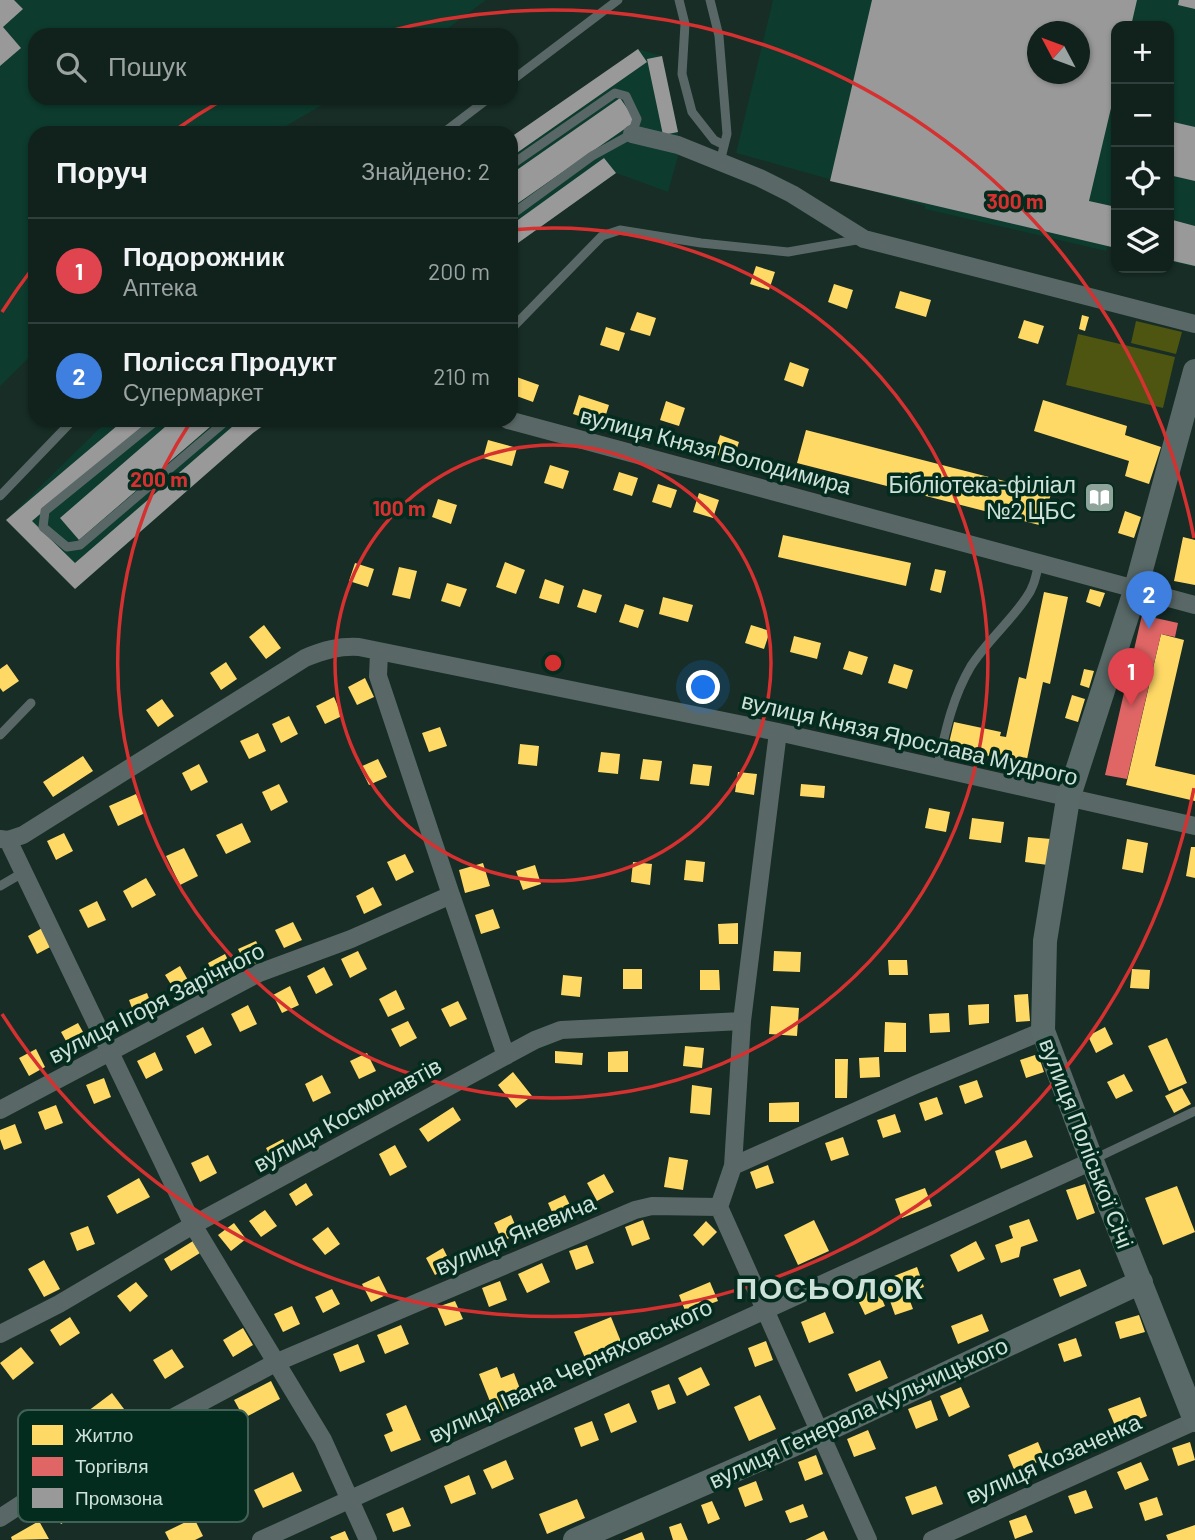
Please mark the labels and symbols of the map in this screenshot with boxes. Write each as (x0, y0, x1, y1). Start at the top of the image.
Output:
north arrow (1027, 21, 1090, 84)
text: 300 m (986, 188, 1044, 213)
street label: вулиця Князя Володимира (577, 400, 855, 500)
text: 200 m (130, 466, 188, 491)
place label: Бібліотека-філіал №2 ЦБС (889, 470, 1076, 524)
library icon: Бібліотека-філіал №2 ЦБС (1082, 480, 1116, 514)
text: 100 m (372, 495, 426, 520)
pin: 2 (1126, 571, 1172, 629)
pin: 1 (1108, 648, 1154, 706)
centre of rings (541, 651, 565, 675)
your location (686, 670, 720, 704)
street label: вулиця Князя Ярослава Мудрого (739, 686, 1081, 790)
street label: вулиця Ігоря Зарічного (43, 935, 269, 1069)
street label: вулиця Поліської Січі (1034, 1034, 1140, 1252)
street label: вулиця Космонавтів (248, 1051, 446, 1177)
street label: вулиця Яневича (431, 1188, 599, 1280)
district label: ПОСЬОЛОК (735, 1269, 925, 1305)
street label: вулиця Івана Черняховського (424, 1292, 716, 1448)
street label: вулиця Генерала Кульчицького (704, 1330, 1012, 1494)
street label: вулиця Козаченка (961, 1407, 1145, 1509)
legend (18, 1410, 248, 1522)
text: Житло (75, 1423, 133, 1446)
text: Торгівля (75, 1454, 148, 1477)
text: Промзона (75, 1486, 163, 1509)

